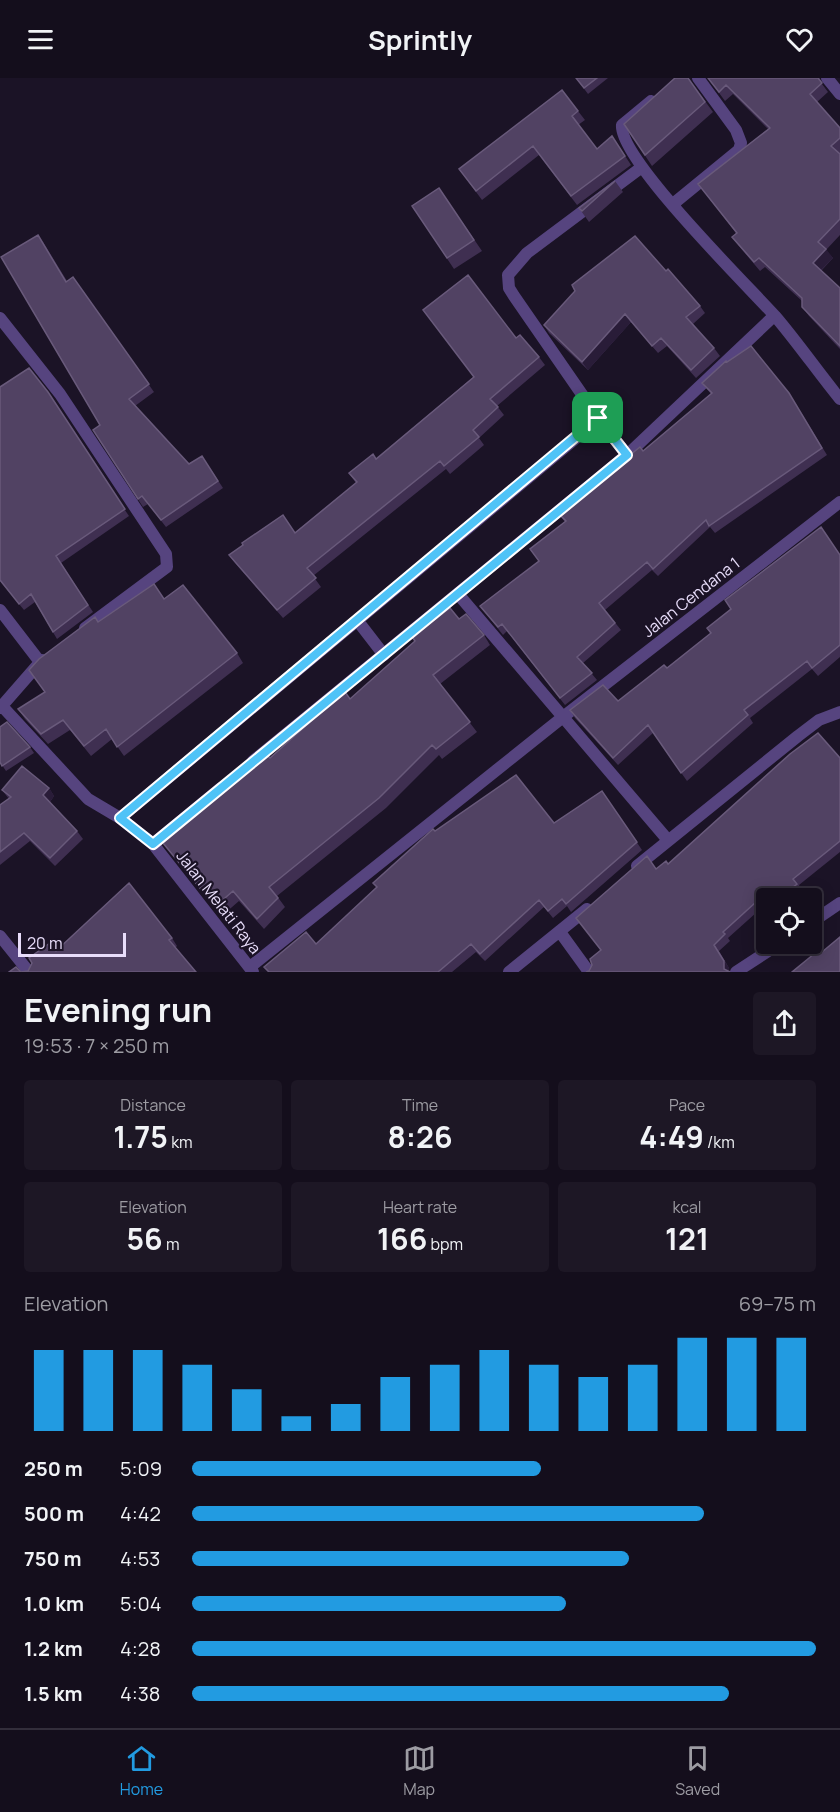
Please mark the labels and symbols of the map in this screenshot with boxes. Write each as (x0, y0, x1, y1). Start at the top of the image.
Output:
pin (572, 392, 623, 443)
street label: Jalan Cendana 1 (638, 552, 744, 642)
street label: Jalan Melati Raya (172, 846, 266, 958)
scale bar (18, 930, 126, 958)

